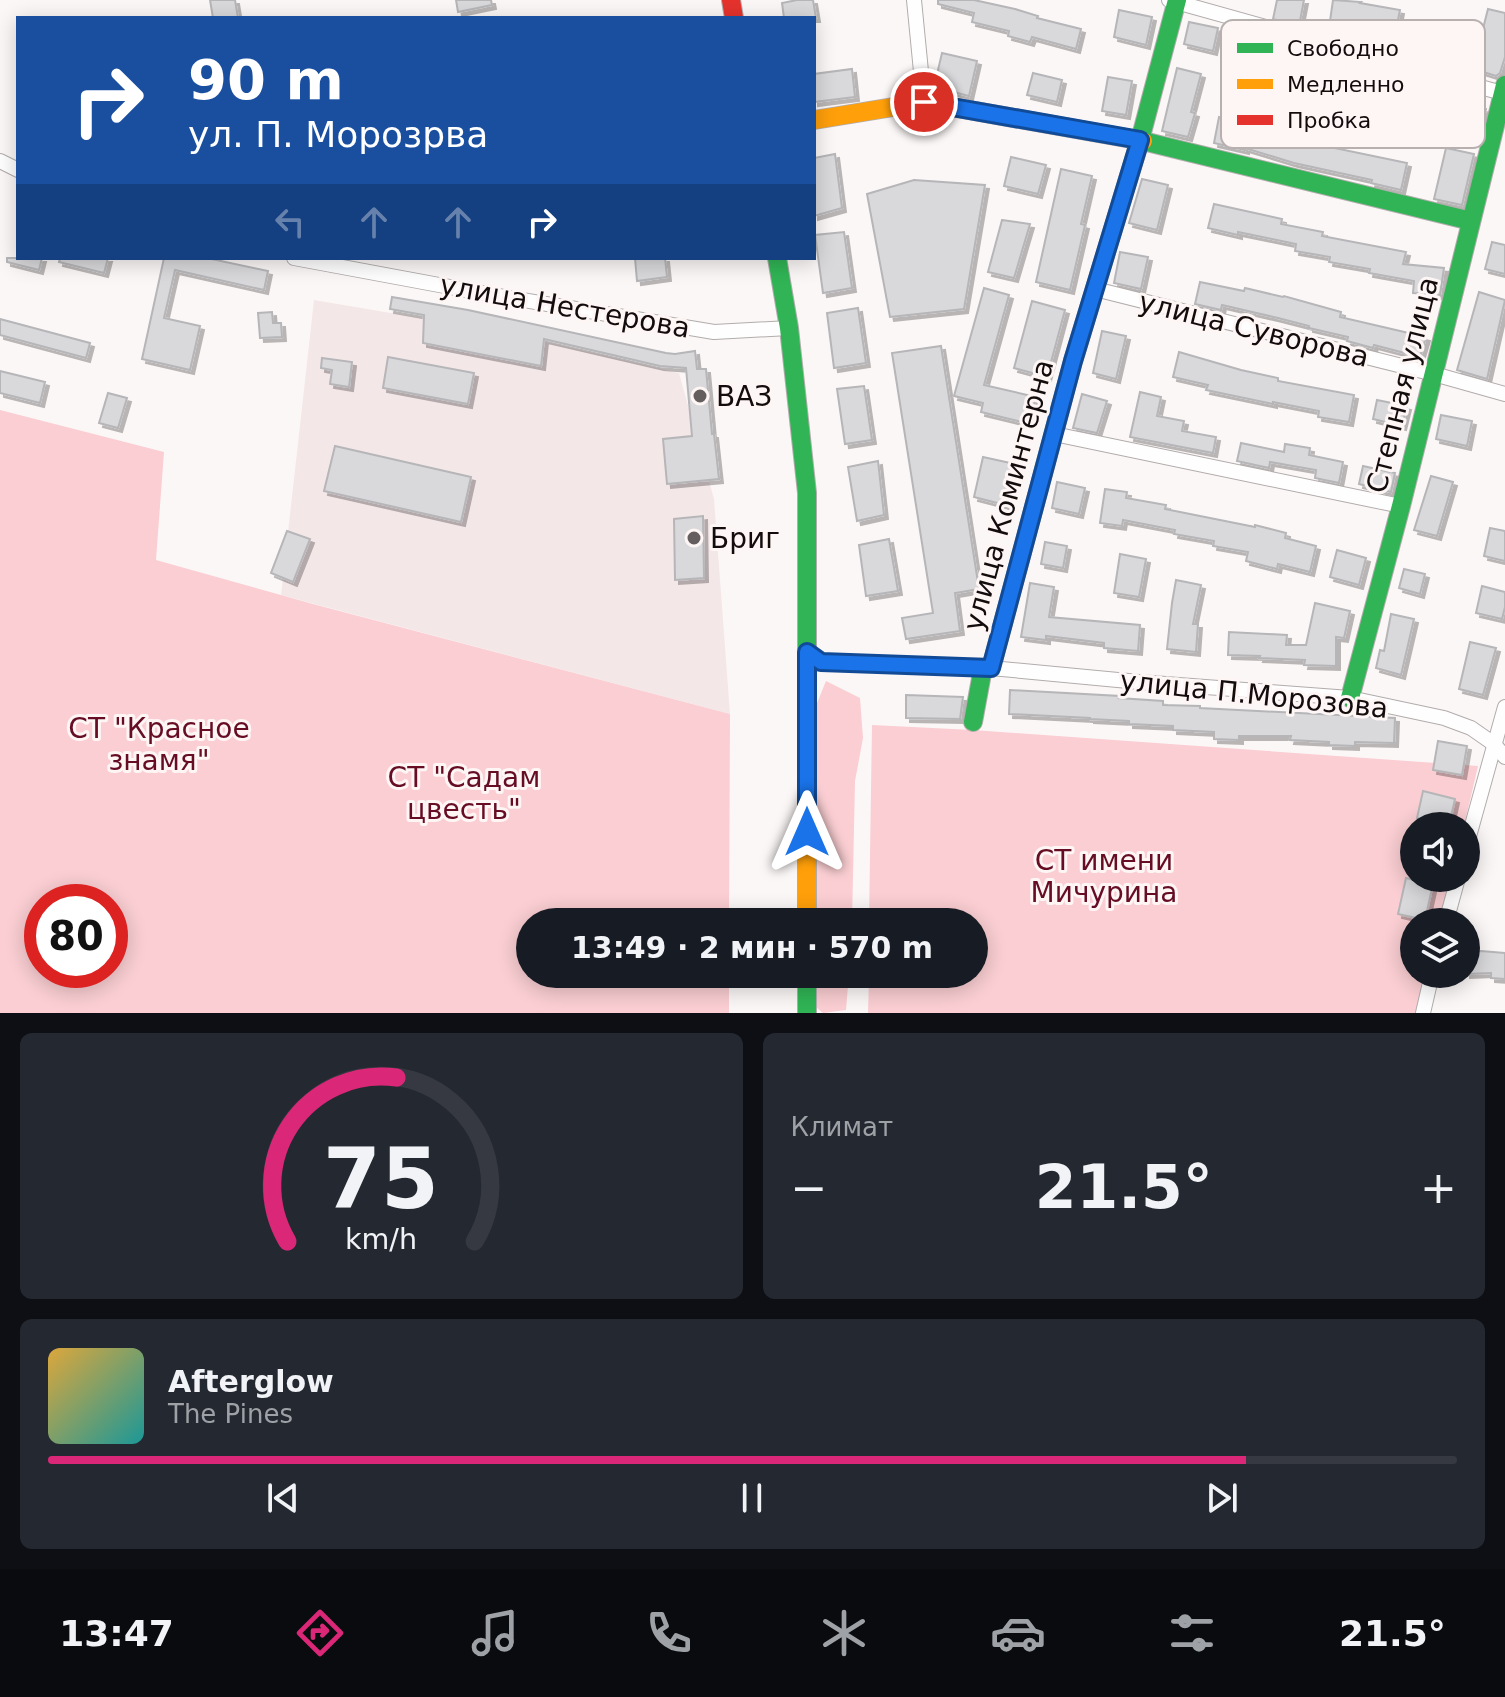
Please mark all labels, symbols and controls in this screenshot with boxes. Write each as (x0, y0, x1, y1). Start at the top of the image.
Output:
legend (1221, 20, 1485, 148)
text: Свободно (1287, 36, 1399, 61)
text: 90 m (188, 47, 344, 112)
icon: right (56, 48, 160, 152)
pin (890, 68, 958, 136)
text: Медленно (1287, 72, 1405, 97)
icon: arrive (902, 80, 946, 124)
text: Пробка (1287, 108, 1371, 133)
text: ул. П. Морозрва (188, 114, 488, 155)
icon: left (268, 200, 312, 244)
icon: ahead (352, 200, 396, 244)
icon: ahead (436, 200, 480, 244)
icon: right (520, 200, 564, 244)
street label: улица Нестерова (437, 268, 693, 345)
street label: Степная улица (1360, 274, 1445, 497)
street label: улица Суворова (1135, 285, 1372, 374)
street label: улица Коминтерна (956, 356, 1061, 634)
place label: ВАЗ (716, 380, 772, 413)
marker: ВАЗ (691, 387, 709, 405)
place label: Бриг (710, 522, 780, 555)
marker: Бриг (685, 529, 703, 547)
street label: улица П.Морозова (1118, 664, 1390, 725)
park label: СТ "Красное знамя" (68, 712, 250, 777)
park label: СТ "Садам цвесть" (388, 761, 540, 826)
position arrow (765, 790, 849, 874)
map controls (1400, 812, 1480, 988)
button: sound (1400, 812, 1480, 892)
park label: СТ имени Мичурина (1031, 844, 1177, 909)
speed limit sign: 80 (24, 884, 128, 988)
button: layers (1400, 908, 1480, 988)
text: 13:49 · 2 мин · 570 m (571, 930, 933, 965)
text: Климат (791, 1112, 893, 1142)
text: 75 (323, 1131, 439, 1228)
text: 21.5° (1035, 1152, 1213, 1222)
text: − (791, 1162, 827, 1213)
text: + (1420, 1162, 1457, 1213)
text: km/h (345, 1222, 417, 1256)
text: Afterglow (168, 1364, 334, 1399)
text: The Pines (168, 1399, 293, 1429)
icon: previous (261, 1476, 305, 1520)
icon: pause (730, 1476, 774, 1520)
icon: next (1200, 1476, 1244, 1520)
icon: directions (292, 1605, 348, 1661)
icon: music (467, 1605, 523, 1661)
icon: phone (641, 1605, 697, 1661)
icon: climate (816, 1605, 872, 1661)
icon: car (990, 1605, 1046, 1661)
icon: filters (1164, 1605, 1220, 1661)
text: 13:47 (59, 1613, 174, 1654)
text: 21.5° (1339, 1613, 1446, 1654)

